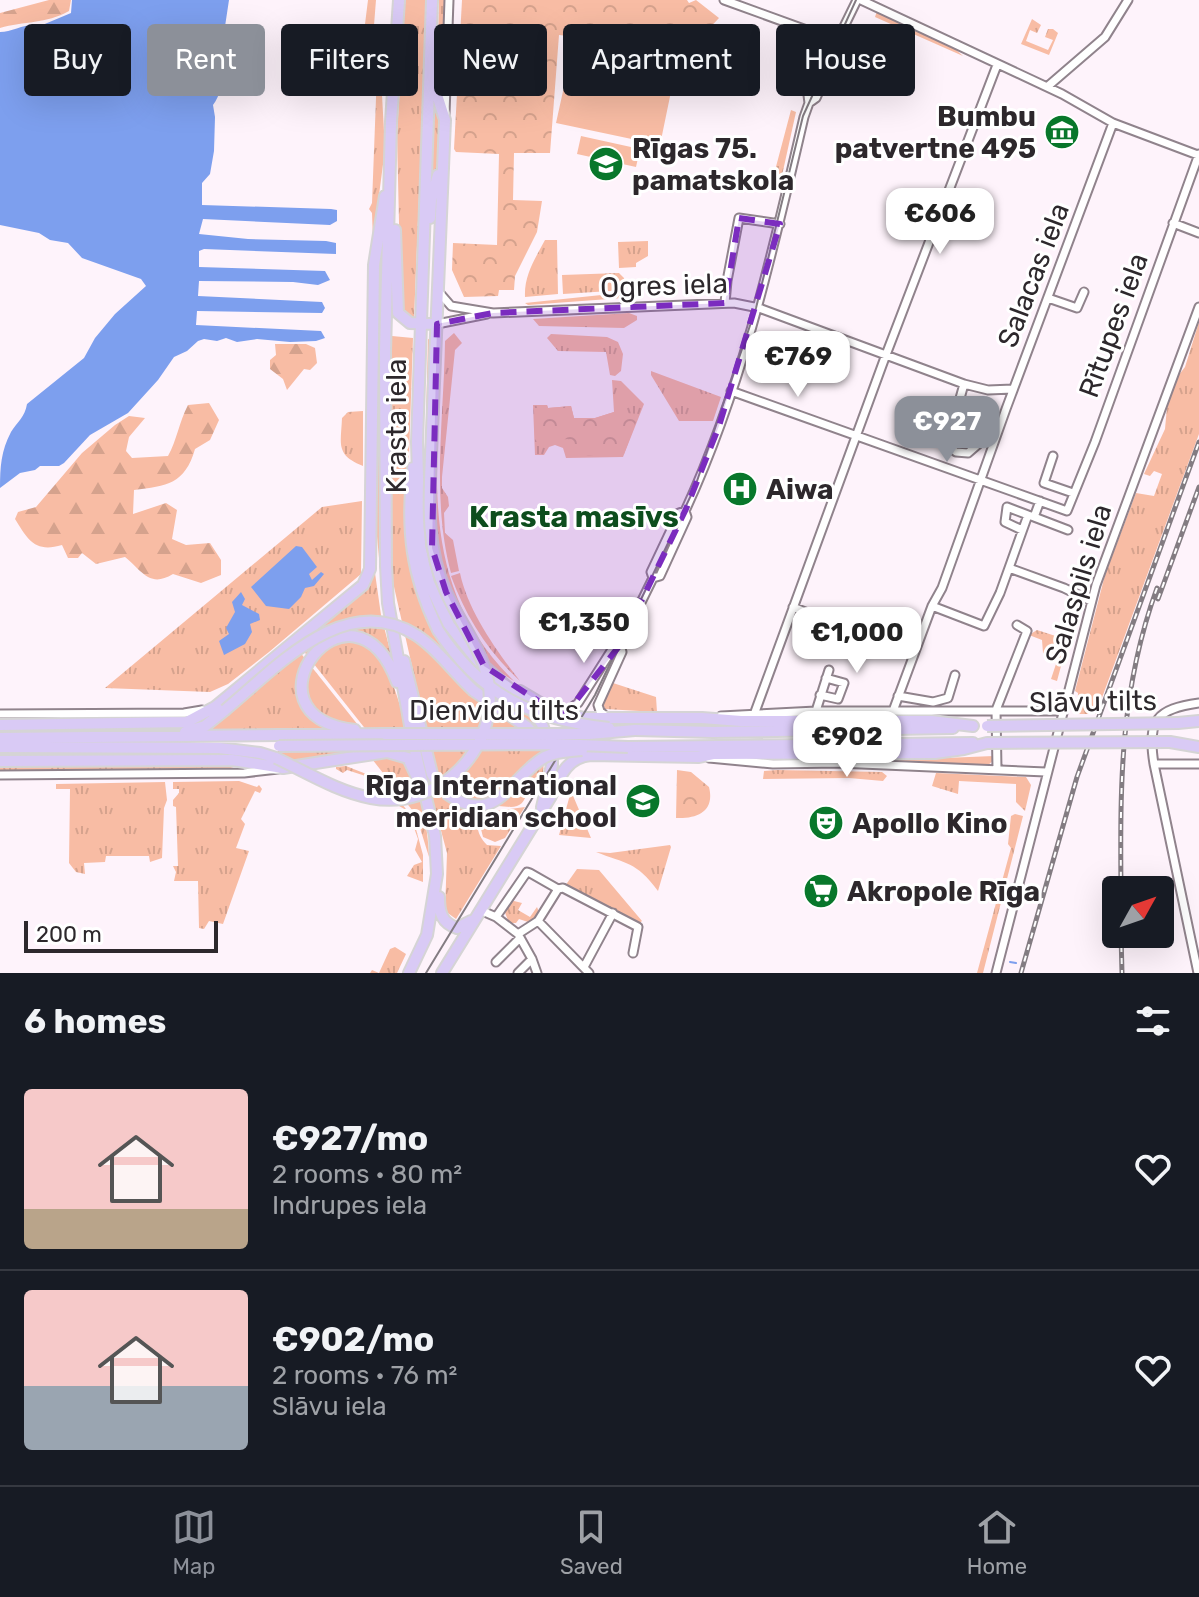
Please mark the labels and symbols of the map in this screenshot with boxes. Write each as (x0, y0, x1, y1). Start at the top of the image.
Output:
place label: Bumbu patvertne 495 (835, 100, 1036, 165)
museum icon: Bumbu patvertne 495 (1043, 113, 1081, 151)
place label: Rīgas 75. pamatskola (632, 132, 794, 197)
school or university icon: Rīgas 75. pamatskola (587, 145, 625, 183)
pin: €606 (893, 188, 987, 256)
street label: Salacas iela (991, 198, 1076, 352)
street label: Rītupes iela (1072, 249, 1155, 402)
street label: Ogres iela (600, 267, 728, 304)
pin: €769 (751, 331, 845, 399)
street label: Krasta iela (380, 359, 413, 493)
pin: €927 (900, 396, 994, 464)
hospital icon: Aiwa (721, 470, 759, 508)
place label: Aiwa (766, 473, 834, 506)
district label: Krasta masīvs (469, 499, 679, 535)
street label: Salaspils iela (1038, 500, 1118, 668)
pin: €1,350 (519, 597, 649, 665)
pin: €1,000 (792, 607, 922, 675)
street label: Slāvu tilts (1029, 684, 1157, 719)
street label: Dienvidu tilts (409, 694, 579, 727)
pin: €902 (800, 711, 894, 779)
place label: Rīga International meridian school (365, 769, 617, 834)
school or university icon: Rīga International meridian school (624, 782, 662, 820)
theatre icon: Apollo Kino (807, 804, 845, 842)
place label: Apollo Kino (852, 807, 1008, 840)
supermarket icon: Akropole Rīga (802, 872, 840, 910)
place label: Akropole Rīga (847, 875, 1040, 908)
north arrow (1102, 876, 1174, 948)
scale bar (24, 917, 218, 953)

